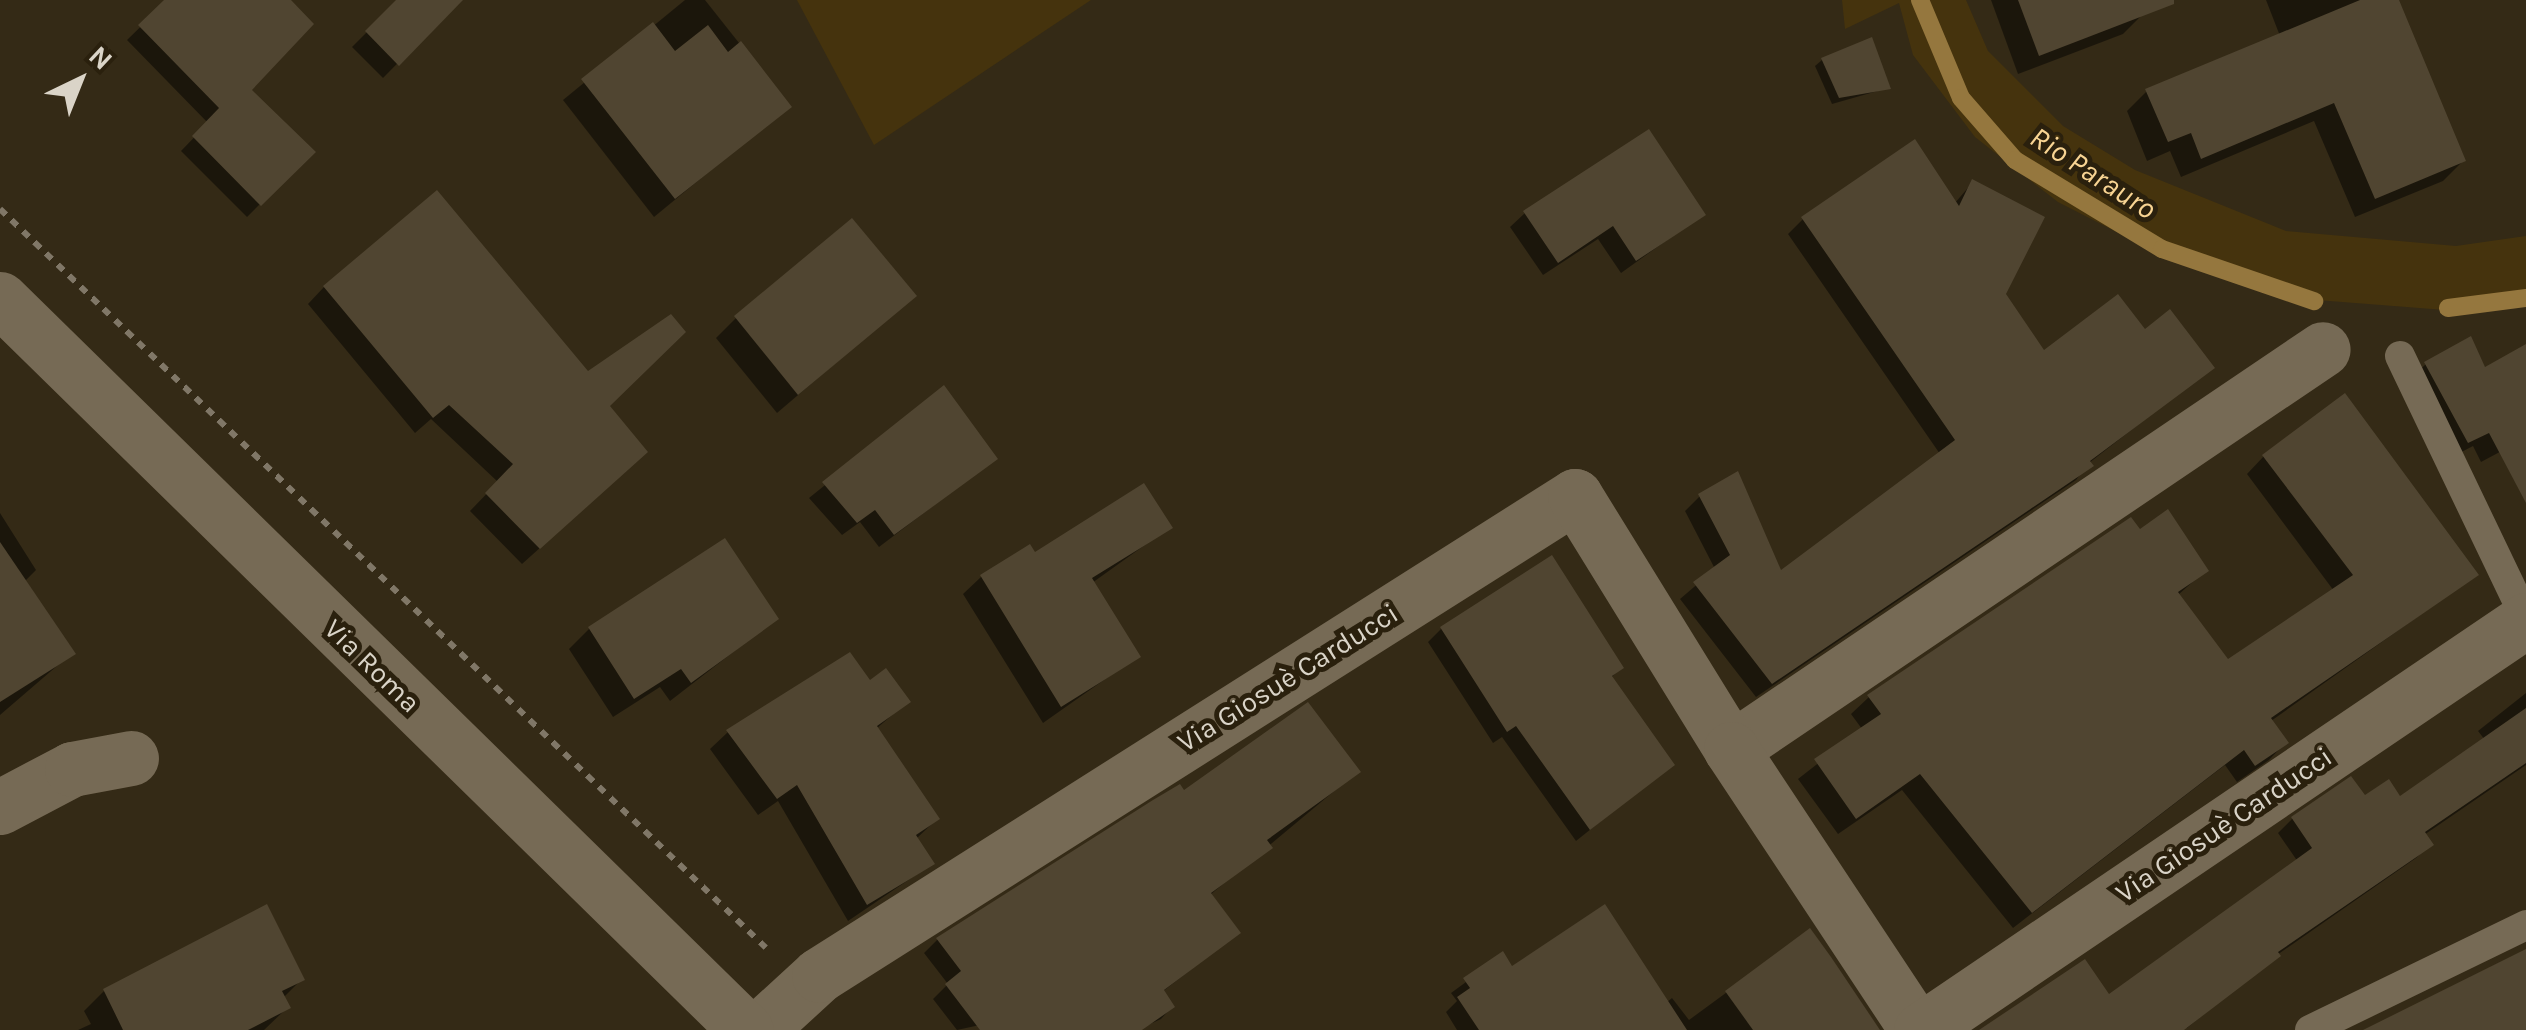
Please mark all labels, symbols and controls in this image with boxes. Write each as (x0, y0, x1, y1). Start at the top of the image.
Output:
north arrow (30, 30, 130, 130)
text: N (82, 39, 119, 77)
water label: Rio Parauro (2023, 119, 2163, 227)
street label: Via Giosuè Carducci (1171, 596, 1405, 760)
street label: Via Roma (317, 612, 427, 720)
street label: Via Giosuè Carducci (2109, 740, 2339, 910)

